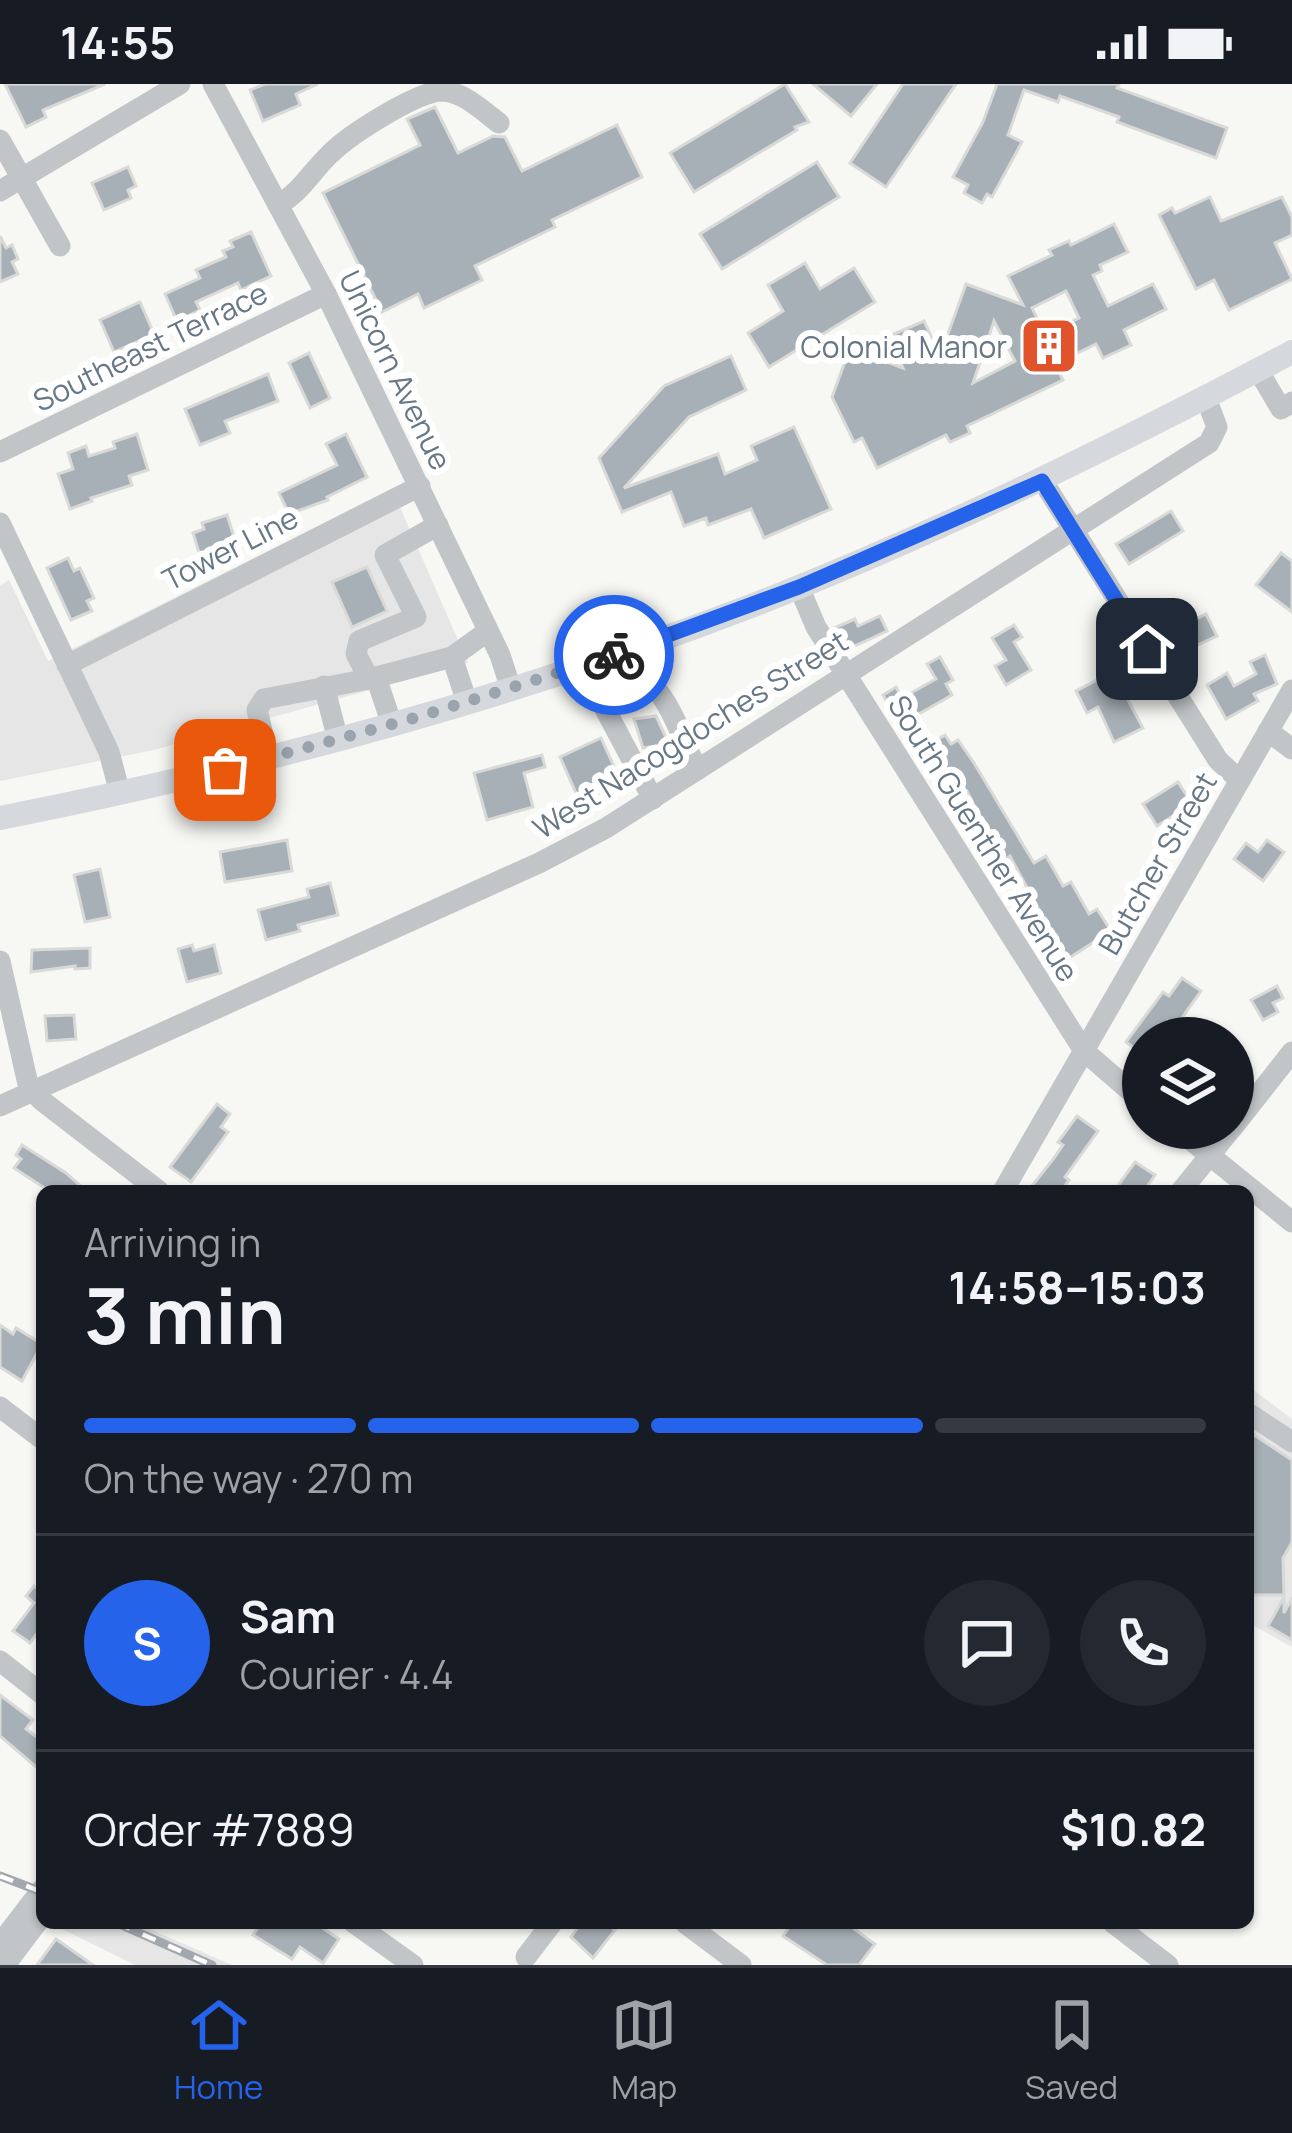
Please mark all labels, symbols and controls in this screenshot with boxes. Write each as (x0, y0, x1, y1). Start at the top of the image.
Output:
text: 14:55 (60, 11, 175, 73)
street label: Unicorn Avenue (330, 263, 462, 477)
street label: Southeast Terrace (26, 271, 274, 421)
building icon: Colonial Manor (1018, 315, 1080, 377)
place label: Colonial Manor (800, 326, 1007, 367)
street label: Tower Line (155, 496, 305, 600)
courier (554, 595, 674, 715)
pin (1096, 598, 1198, 700)
icon: home (1114, 616, 1180, 682)
street label: West Nacogdoches Street (525, 620, 855, 848)
icon: bike (581, 622, 647, 688)
street label: South Guenther Avenue (879, 687, 1089, 989)
pin (174, 719, 276, 821)
icon: bag (192, 737, 258, 803)
street label: Butcher Street (1088, 764, 1226, 962)
map controls (1122, 1017, 1254, 1149)
button: layers (1122, 1017, 1254, 1149)
text: Arriving in (84, 1215, 261, 1269)
text: 14:58–15:03 (948, 1256, 1206, 1318)
text: 3 min (84, 1261, 286, 1367)
text: On the way · 270 m (84, 1451, 413, 1505)
button: chat (924, 1580, 1050, 1706)
button: phone (1080, 1580, 1206, 1706)
text: Sam (240, 1585, 336, 1647)
text: S (132, 1612, 162, 1674)
text: Courier · 4.4 (240, 1647, 454, 1701)
text: Order #7889 (84, 1798, 355, 1860)
text: $10.82 (1060, 1798, 1206, 1860)
tab: Home (174, 1992, 263, 2109)
tab: Map (611, 1992, 677, 2109)
tab: Saved (1025, 1992, 1118, 2109)

